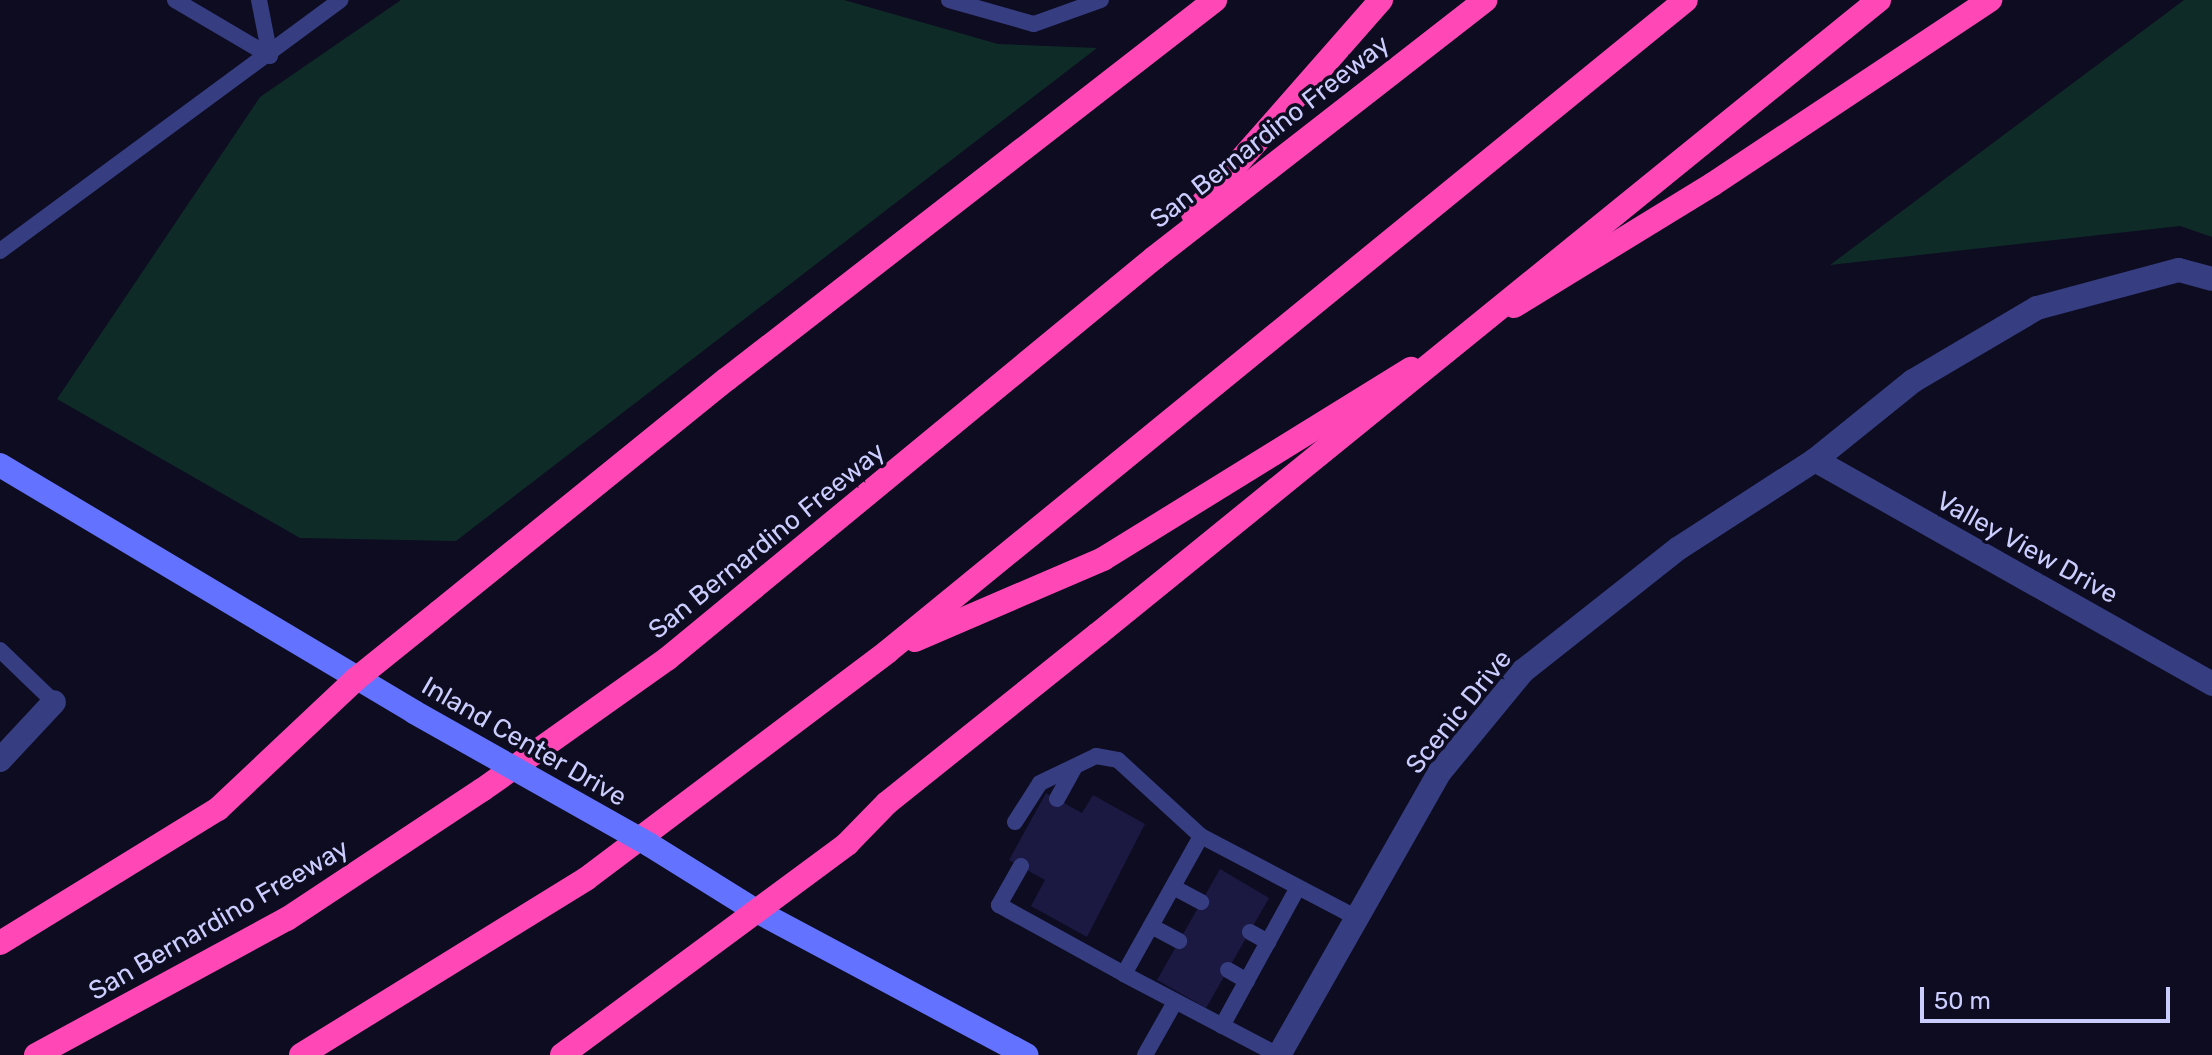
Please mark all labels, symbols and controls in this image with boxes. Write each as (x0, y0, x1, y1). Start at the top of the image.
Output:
street label: San Bernardino Freeway (1144, 29, 1396, 235)
street label: San Bernardino Freeway (643, 436, 891, 646)
street label: Valley View Drive (1930, 485, 2124, 611)
street label: Scenic Drive (1400, 644, 1518, 780)
street label: Inland Center Drive (416, 670, 632, 814)
street label: San Bernardino Freeway (83, 833, 355, 1007)
scale bar (1924, 971, 2174, 1021)
text: 50 m (1934, 987, 1991, 1015)

